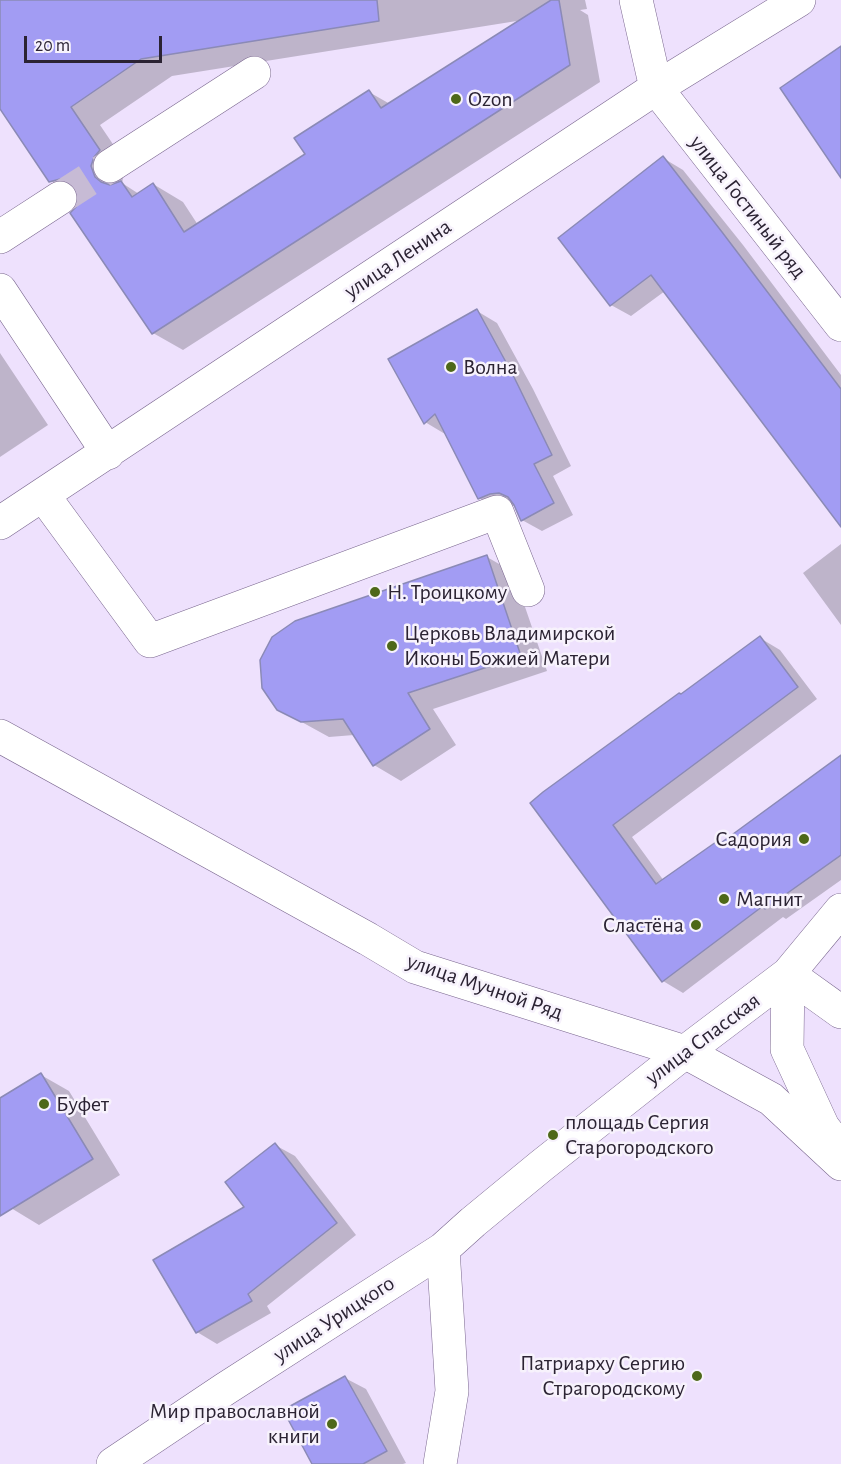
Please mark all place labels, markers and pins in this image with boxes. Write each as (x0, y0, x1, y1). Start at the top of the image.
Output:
place label: Ozon (468, 86, 513, 112)
marker: Ozon (449, 92, 463, 106)
place label: Волна (463, 354, 518, 380)
marker: Волна (444, 360, 458, 374)
place label: Н. Троицкому (387, 579, 507, 605)
marker: Н. Троицкому (368, 585, 382, 599)
place label: Церковь Владимирской Иконы Божией Матери (404, 620, 615, 672)
marker: Церковь Владимирской Иконы Божией Матери (385, 639, 399, 653)
place label: Садория (715, 826, 792, 852)
marker: Садория (797, 832, 811, 846)
place label: Магнит (736, 886, 802, 912)
marker: Магнит (717, 892, 731, 906)
place label: Сластёна (603, 912, 684, 938)
marker: Сластёна (689, 918, 703, 932)
place label: Буфет (56, 1091, 109, 1117)
marker: Буфет (37, 1097, 51, 1111)
place label: площадь Сергия Старогородского (565, 1109, 714, 1160)
marker: площадь Сергия Старогородского (546, 1128, 560, 1142)
place label: Патриарху Сергию Страгородскому (520, 1350, 685, 1402)
marker: Патриарху Сергию Страгородскому (690, 1369, 704, 1383)
place label: Мир православной книги (150, 1398, 320, 1450)
marker: Мир православной книги (325, 1417, 339, 1431)

